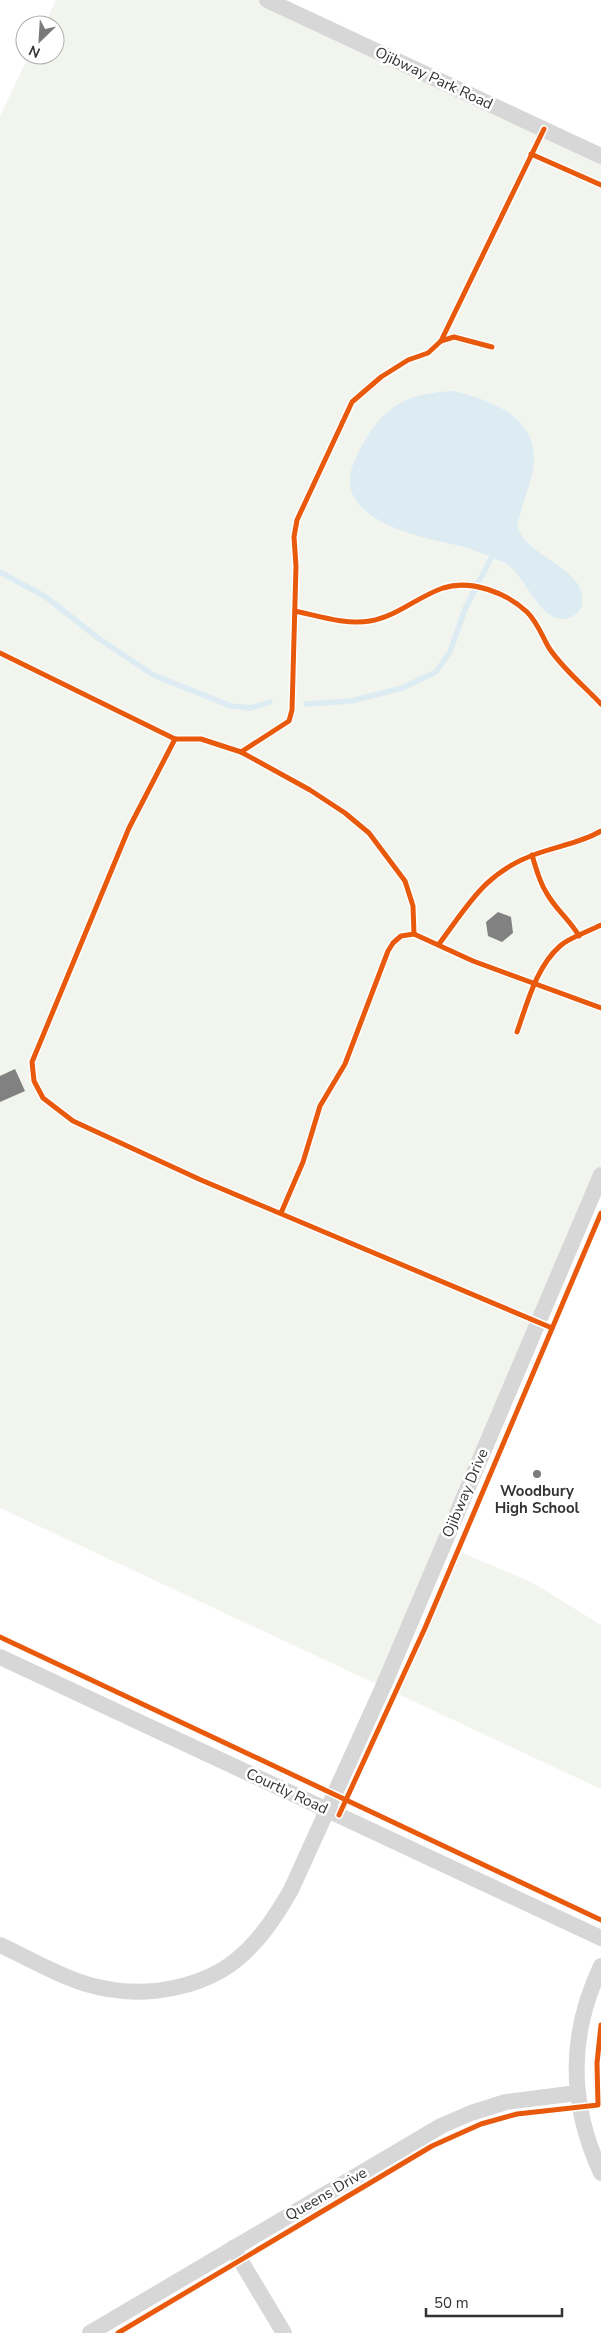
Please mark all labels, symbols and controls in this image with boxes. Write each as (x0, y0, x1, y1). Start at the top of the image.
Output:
north arrow (15, 15, 65, 65)
text: N (26, 41, 43, 62)
street label: Ojibway Park Road (372, 42, 496, 114)
street label: Ojibway Drive (437, 1446, 493, 1540)
marker: Woodbury High School (531, 1468, 543, 1480)
place label: Woodbury High School (495, 1481, 580, 1518)
street label: Courtly Road (243, 1763, 331, 1819)
street label: Queens Drive (282, 2163, 370, 2225)
scale bar (426, 2286, 562, 2318)
text: 50 m (434, 2293, 469, 2313)

